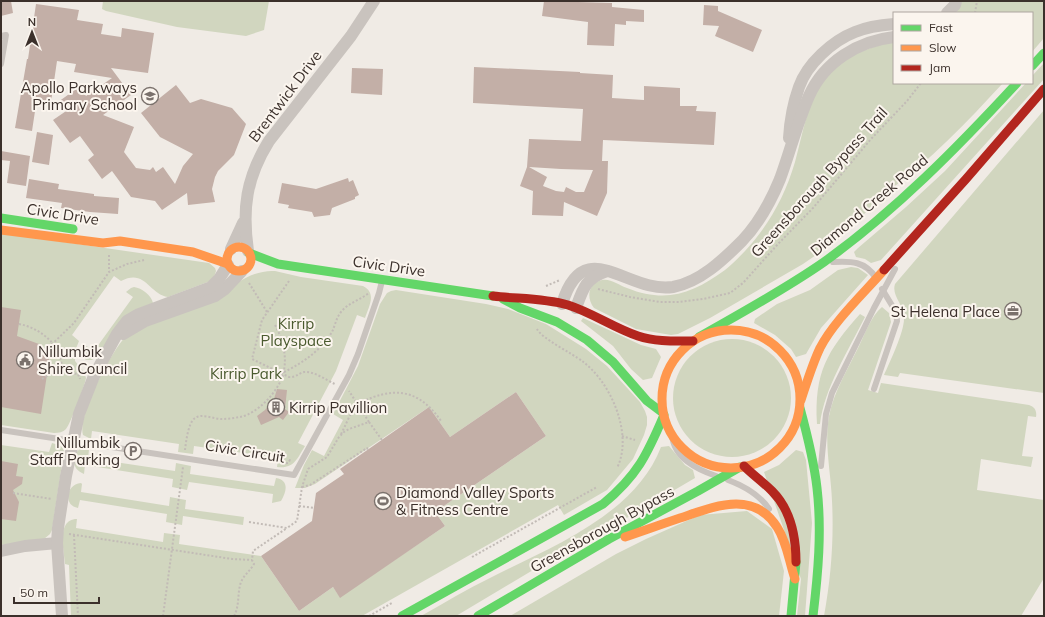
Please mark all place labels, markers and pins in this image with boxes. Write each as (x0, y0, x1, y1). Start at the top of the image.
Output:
place label: Apollo Parkways Primary School (20, 78, 137, 114)
school or university icon: Apollo Parkways Primary School (140, 86, 160, 106)
office icon: St Helena Place (1003, 301, 1023, 321)
place label: St Helena Place (891, 302, 1000, 321)
place label: Nillumbik Shire Council (38, 342, 127, 378)
public building icon: Nillumbik Shire Council (15, 350, 35, 370)
building icon: Kirrip Pavillion (266, 397, 286, 417)
place label: Kirrip Pavillion (289, 398, 387, 417)
place label: Nillumbik Staff Parking (30, 433, 120, 469)
parking icon: Nillumbik Staff Parking (123, 441, 143, 461)
place label: Diamond Valley Sports & Fitness Centre (396, 483, 554, 519)
sports icon: Diamond Valley Sports & Fitness Centre (373, 491, 393, 511)

